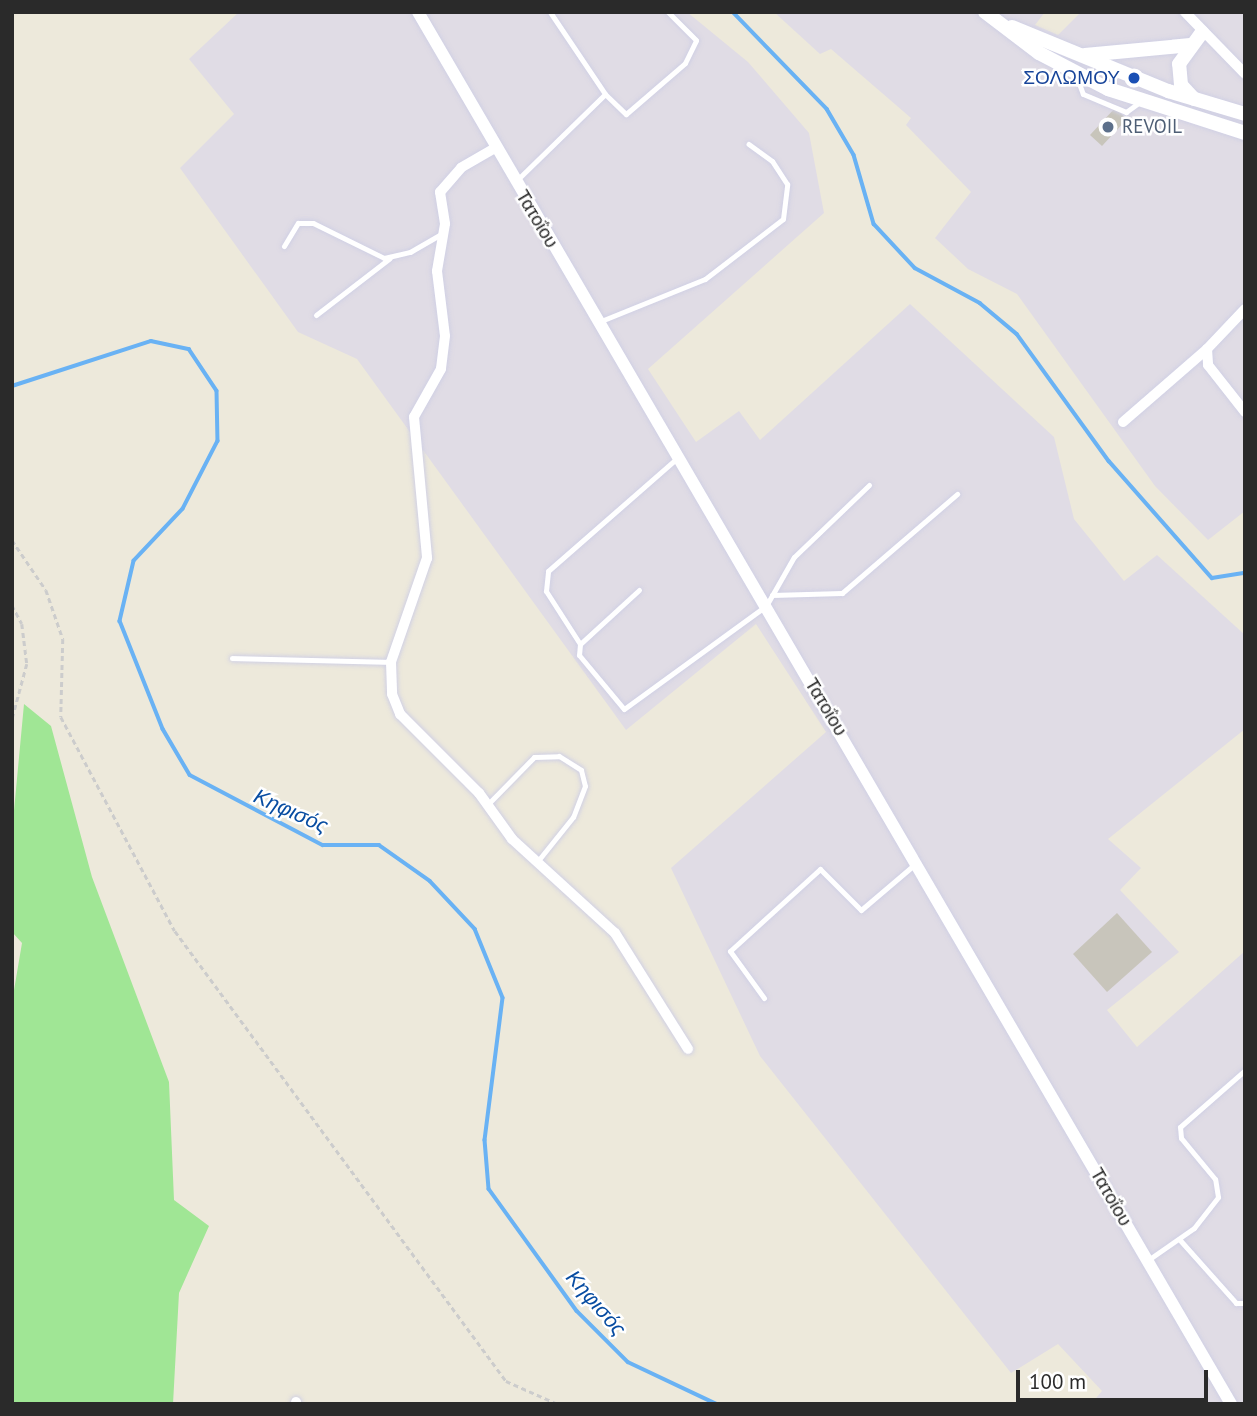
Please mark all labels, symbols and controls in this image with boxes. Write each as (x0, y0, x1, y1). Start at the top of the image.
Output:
place label: ΣΟΛΩΜΟΥ (1023, 67, 1120, 89)
marker: ΣΟΛΩΜΟΥ (1126, 70, 1142, 86)
place label: REVOIL (1122, 116, 1182, 138)
marker: REVOIL (1100, 119, 1116, 135)
street label: Τατοΐου (511, 186, 563, 252)
street label: Τατοΐου (800, 674, 852, 740)
water label: Κηφισός (250, 784, 332, 838)
street label: Τατοΐου (1085, 1164, 1137, 1230)
water label: Κηφισός (561, 1265, 631, 1341)
scale bar (1019, 1356, 1212, 1400)
text: 100 m (1029, 1368, 1086, 1395)

